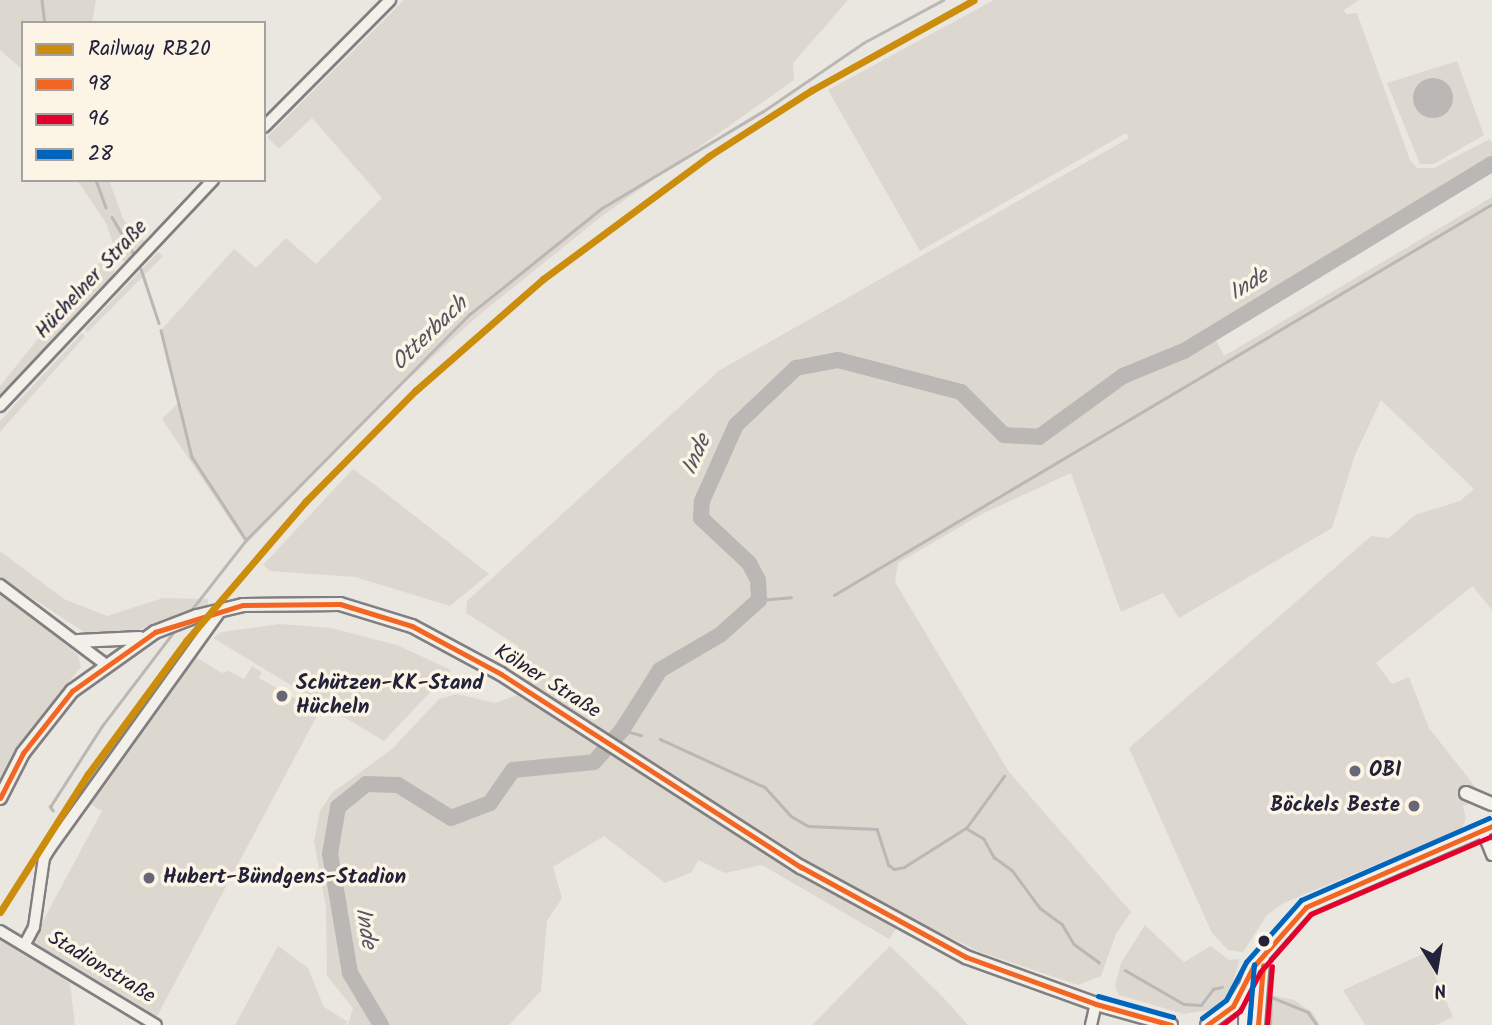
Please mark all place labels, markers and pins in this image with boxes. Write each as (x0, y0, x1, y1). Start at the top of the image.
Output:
place label: Schützen-KK-Stand Hücheln (296, 671, 483, 721)
marker: Schützen-KK-Stand Hücheln (274, 688, 290, 704)
place label: OBI (1369, 758, 1402, 784)
marker: OBI (1347, 763, 1363, 779)
place label: Böckels Beste (1270, 793, 1400, 819)
marker: Böckels Beste (1406, 798, 1422, 814)
place label: Hubert-Bündgens-Stadion (163, 865, 406, 891)
marker: Hubert-Bündgens-Stadion (141, 870, 157, 886)
unlabelled marker (1257, 934, 1271, 948)

